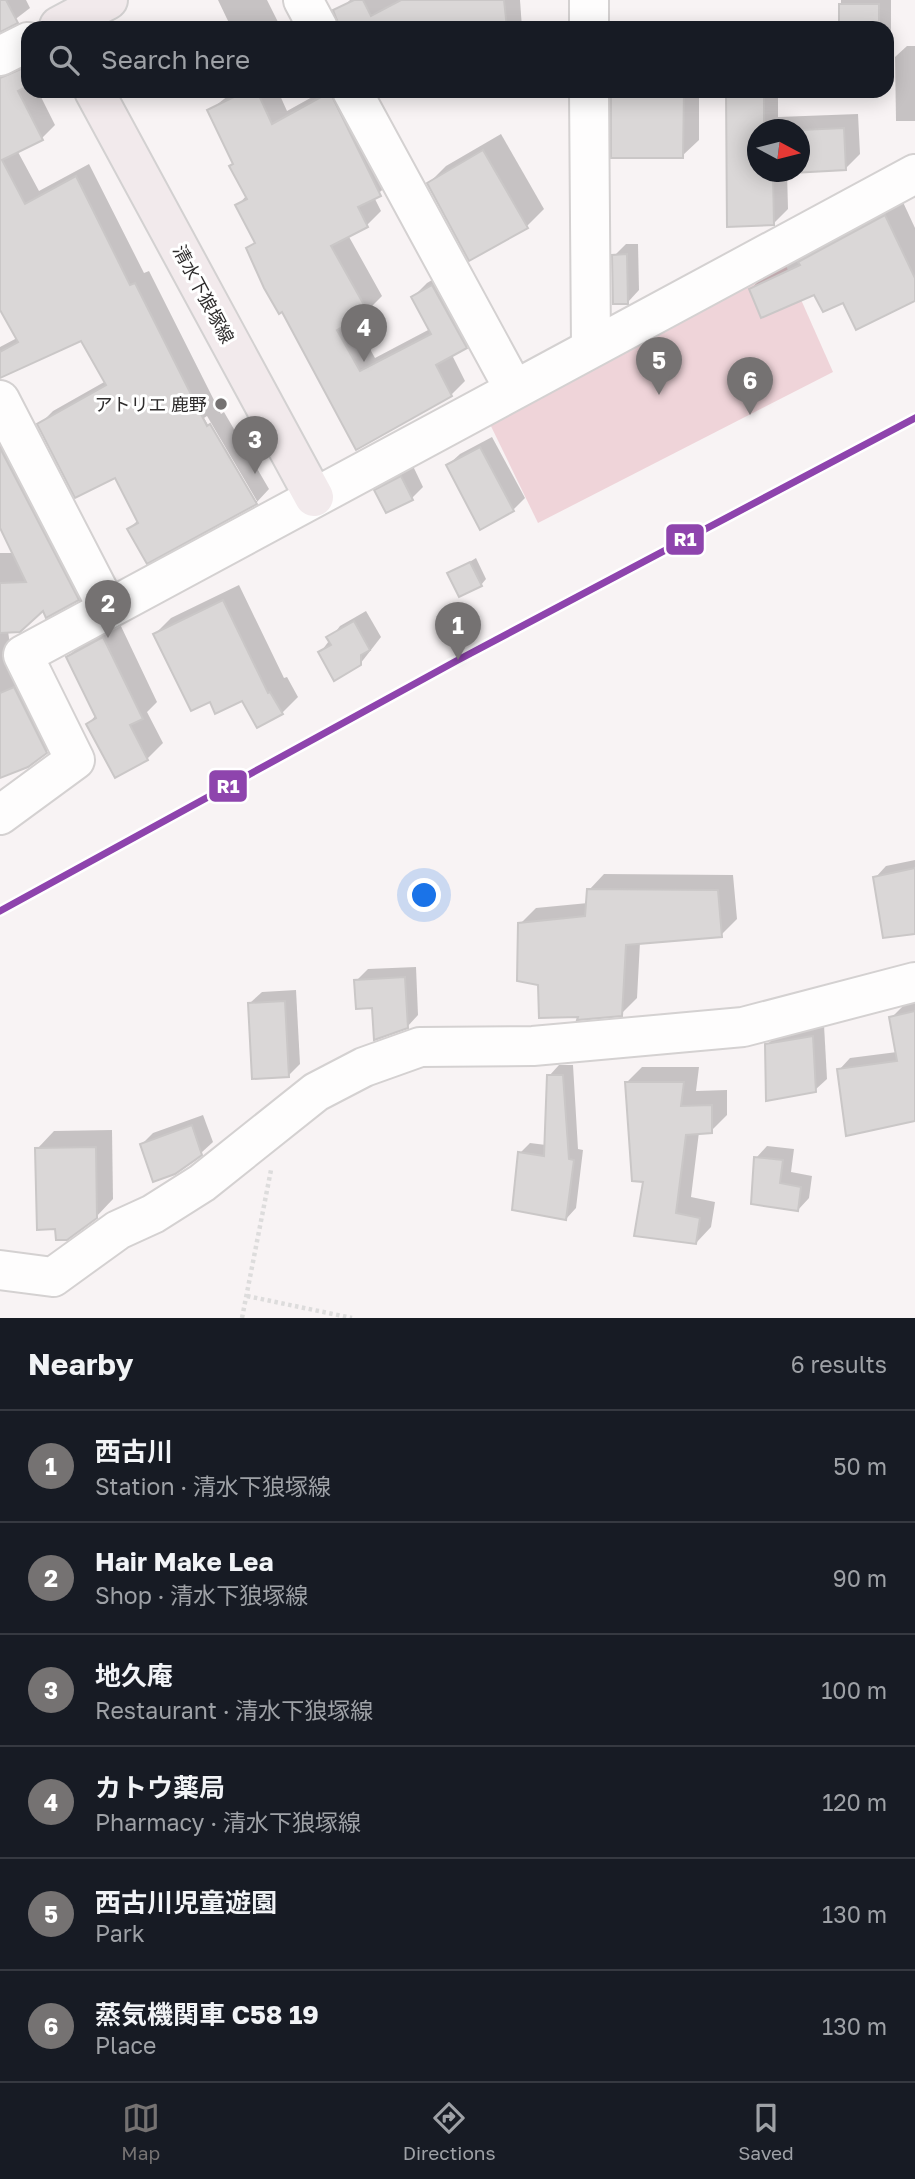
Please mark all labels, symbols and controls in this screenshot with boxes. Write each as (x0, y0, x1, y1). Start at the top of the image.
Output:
search box (21, 21, 894, 98)
icon: search (45, 41, 83, 79)
text: Search here (101, 44, 250, 75)
north arrow (747, 119, 810, 182)
street label: 清水下狼塚線 (169, 241, 239, 347)
pin: 4 (341, 304, 387, 362)
pin: 5 (636, 337, 682, 395)
pin: 6 (727, 357, 773, 415)
place label: アトリエ 鹿野 (95, 393, 207, 415)
marker: アトリエ 鹿野 (213, 396, 229, 412)
pin: 3 (232, 416, 278, 474)
line badge: R1 (665, 523, 705, 556)
text: R1 (674, 527, 697, 550)
pin: 2 (85, 580, 131, 638)
pin: 1 (435, 602, 481, 660)
line badge: R1 (208, 769, 248, 803)
text: R1 (217, 774, 240, 797)
your location (407, 878, 441, 912)
text: Nearby (28, 1346, 133, 1382)
text: 6 results (791, 1350, 887, 1378)
text: 西古川 (95, 1436, 173, 1467)
text: 1 (45, 1452, 57, 1480)
text: 50 m (833, 1452, 887, 1480)
text: Station · 清水下狼塚線 (95, 1472, 331, 1500)
text: Hair Make Lea (95, 1546, 273, 1577)
text: 2 (44, 1564, 58, 1592)
text: 90 m (833, 1564, 887, 1592)
text: Shop · 清水下狼塚線 (95, 1581, 308, 1609)
text: 地久庵 (95, 1660, 173, 1691)
text: 3 (44, 1676, 58, 1704)
text: 100 m (821, 1676, 887, 1704)
text: Restaurant · 清水下狼塚線 (95, 1696, 373, 1724)
text: カトウ薬局 (95, 1772, 225, 1803)
text: 4 (44, 1788, 58, 1816)
text: 120 m (822, 1788, 887, 1816)
text: Pharmacy · 清水下狼塚線 (95, 1808, 361, 1836)
text: 西古川児童遊園 (95, 1887, 277, 1918)
text: 5 (44, 1900, 58, 1928)
text: 130 m (822, 1900, 887, 1928)
text: Park (95, 1919, 145, 1947)
text: 蒸気機関車 C58 19 (95, 1999, 319, 2030)
text: 6 (44, 2012, 58, 2040)
text: 130 m (822, 2012, 887, 2040)
text: Place (95, 2031, 156, 2059)
tab: Map (121, 2099, 160, 2164)
tab: Directions (403, 2099, 496, 2164)
tab: Saved (738, 2099, 794, 2164)

